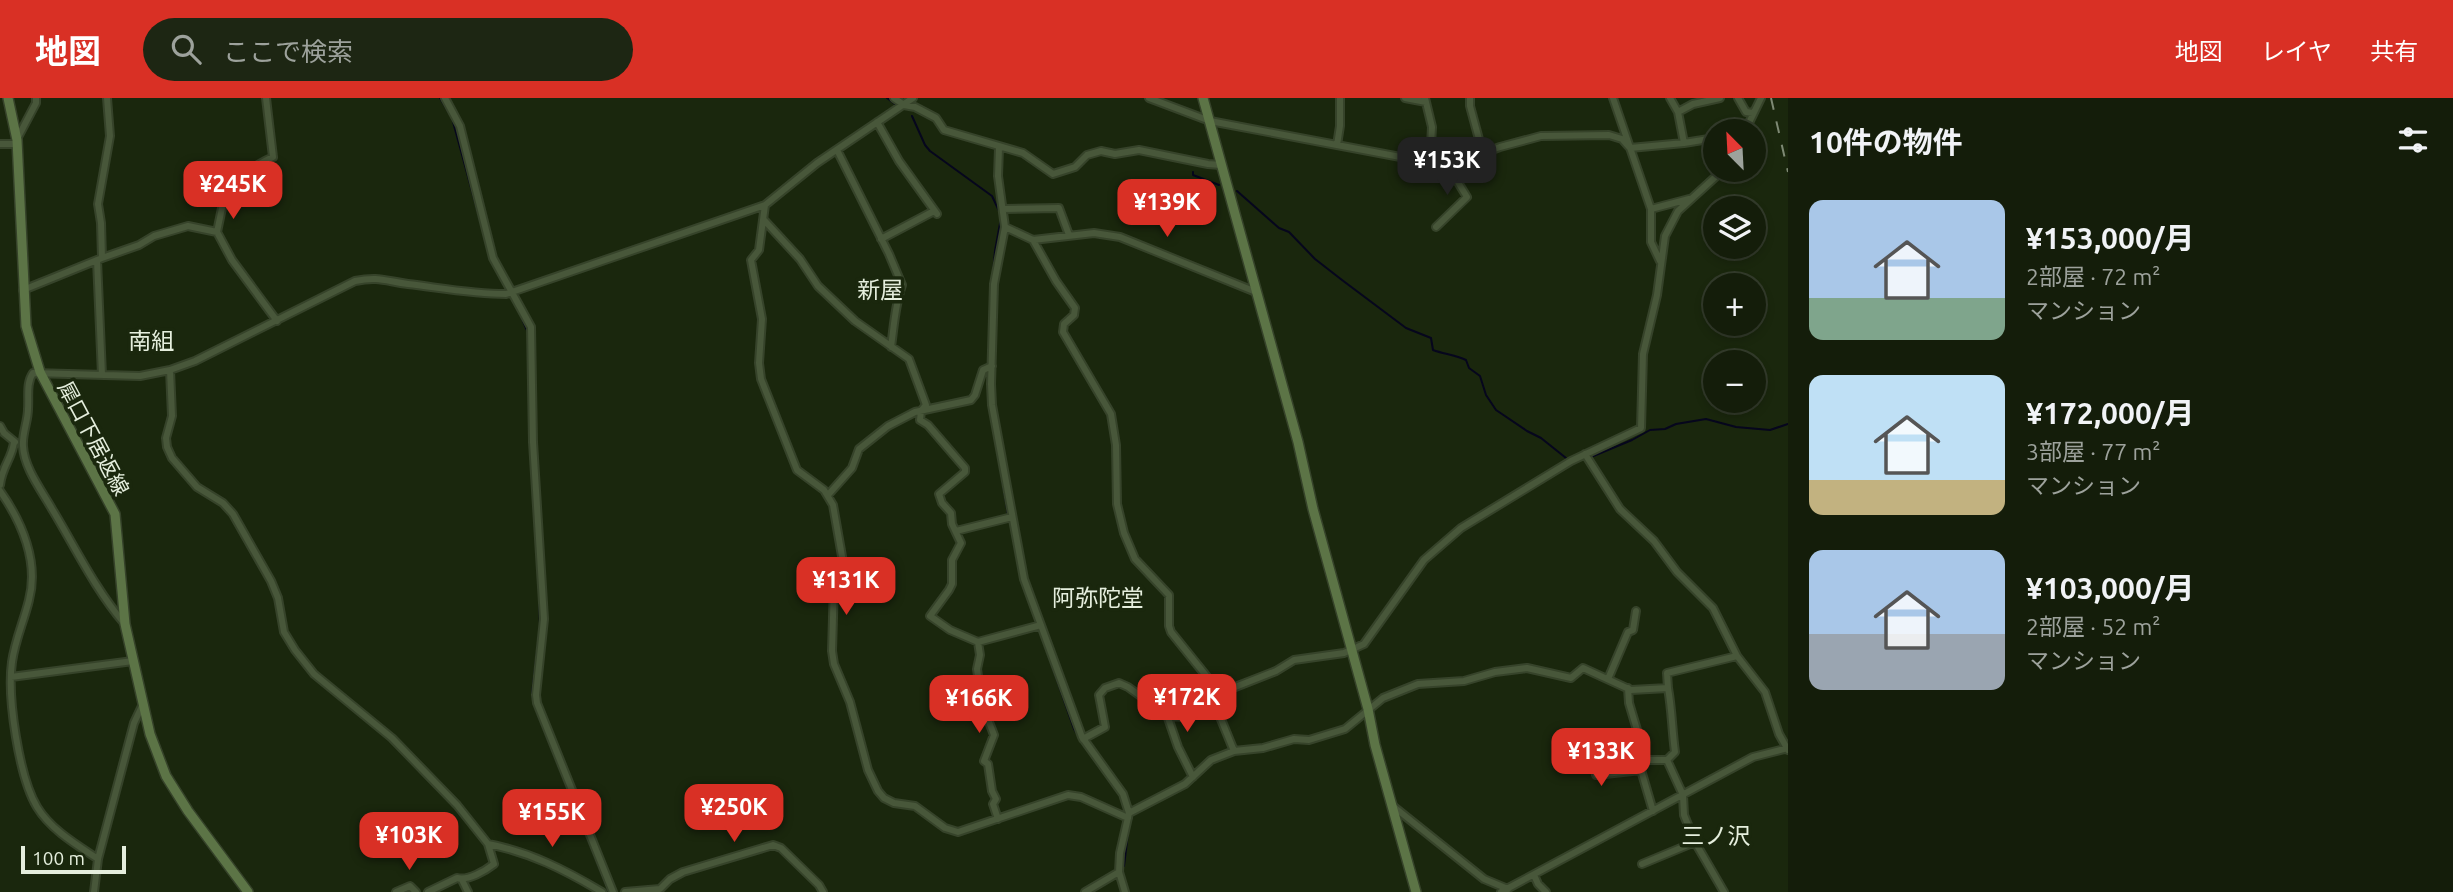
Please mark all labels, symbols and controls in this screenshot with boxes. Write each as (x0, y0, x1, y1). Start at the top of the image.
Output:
search box (143, 18, 633, 81)
icon: search (167, 30, 205, 68)
text: 地図 (35, 32, 101, 69)
text: ここで検索 (223, 37, 353, 66)
text: 地図 (2175, 38, 2223, 65)
text: レイヤ (2261, 38, 2332, 65)
text: 共有 (2370, 38, 2418, 65)
north arrow (1703, 119, 1766, 182)
map controls (1703, 119, 1766, 413)
icon: filters (2394, 121, 2432, 159)
text: 10件の物件 (1809, 125, 1963, 159)
pin: ¥153K (1398, 138, 1496, 197)
text: ¥153K (1413, 147, 1481, 172)
pin: ¥245K (184, 162, 282, 221)
text: ¥245K (199, 171, 267, 196)
pin: ¥139K (1118, 180, 1216, 239)
text: ¥139K (1133, 189, 1201, 214)
button: layers (1703, 196, 1766, 259)
text: ¥153,000/月 (2026, 221, 2194, 255)
icon: home (1865, 228, 1949, 312)
text: 2部屋 · 72 m² (2026, 264, 2160, 289)
button: + (1703, 273, 1766, 336)
district label: 新屋 (857, 277, 903, 302)
text: マンション (2026, 298, 2141, 323)
district label: 南組 (128, 328, 174, 353)
button: − (1703, 350, 1766, 413)
street label: 犀口下居返線 (54, 377, 134, 499)
text: ¥172,000/月 (2026, 396, 2194, 430)
icon: home (1865, 403, 1949, 487)
text: 3部屋 · 77 m² (2026, 439, 2160, 464)
text: マンション (2026, 473, 2141, 498)
pin: ¥131K (797, 558, 895, 617)
text: ¥131K (812, 567, 880, 592)
text: ¥103,000/月 (2026, 571, 2194, 605)
icon: home (1865, 578, 1949, 662)
district label: 阿弥陀堂 (1052, 585, 1144, 610)
text: 2部屋 · 52 m² (2026, 614, 2160, 639)
text: マンション (2026, 648, 2141, 673)
pin: ¥172K (1138, 674, 1236, 734)
pin: ¥166K (930, 676, 1028, 735)
text: ¥172K (1153, 684, 1221, 709)
text: ¥166K (945, 685, 1013, 710)
pin: ¥133K (1552, 728, 1650, 788)
text: ¥133K (1567, 738, 1635, 763)
pin: ¥250K (685, 784, 783, 844)
pin: ¥155K (503, 790, 601, 849)
text: ¥250K (700, 794, 768, 819)
text: ¥155K (518, 799, 586, 824)
pin: ¥103K (360, 812, 458, 872)
text: ¥103K (375, 822, 443, 847)
district label: 三ノ沢 (1682, 823, 1751, 848)
scale bar (21, 843, 126, 875)
text: 100 m (32, 847, 85, 869)

